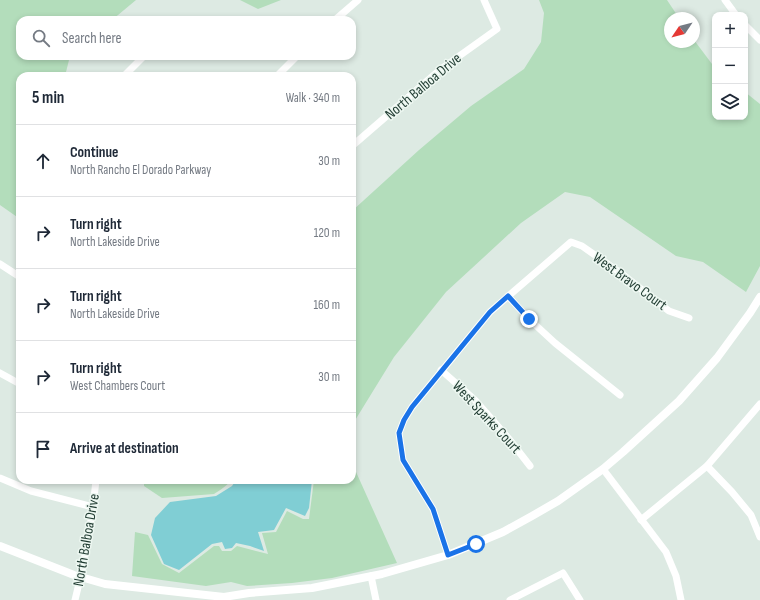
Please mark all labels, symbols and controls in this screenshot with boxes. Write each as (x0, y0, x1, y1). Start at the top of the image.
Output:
north arrow (664, 12, 700, 48)
map controls (712, 12, 748, 120)
button: + (712, 12, 748, 48)
search box (16, 16, 356, 60)
icon: search (30, 27, 52, 49)
text: Search here (62, 29, 122, 48)
button: − (712, 48, 748, 84)
street label: North Balboa Drive (381, 49, 465, 124)
button: layers (712, 84, 748, 120)
text: 5 min (32, 88, 64, 108)
text: Walk · 340 m (286, 90, 340, 106)
text: Continue (70, 143, 119, 162)
icon: ahead (32, 150, 54, 172)
text: 30 m (318, 153, 340, 169)
text: North Rancho El Dorado Parkway (70, 162, 211, 178)
text: Turn right (70, 215, 122, 234)
icon: right (32, 222, 54, 244)
text: 120 m (314, 225, 340, 241)
text: North Lakeside Drive (70, 234, 160, 250)
street label: West Bravo Court (589, 248, 671, 315)
text: Turn right (70, 287, 122, 306)
icon: right (32, 294, 54, 316)
text: 160 m (314, 297, 340, 313)
text: North Lakeside Drive (70, 306, 160, 322)
route end (520, 310, 538, 328)
text: Turn right (70, 359, 122, 378)
icon: right (32, 366, 54, 388)
text: 30 m (318, 369, 340, 385)
street label: West Sparks Court (448, 377, 525, 458)
text: West Chambers Court (70, 378, 165, 394)
icon: arrive (32, 438, 54, 460)
text: Arrive at destination (70, 439, 179, 458)
street label: North Balboa Drive (69, 492, 104, 588)
route start (467, 535, 485, 553)

